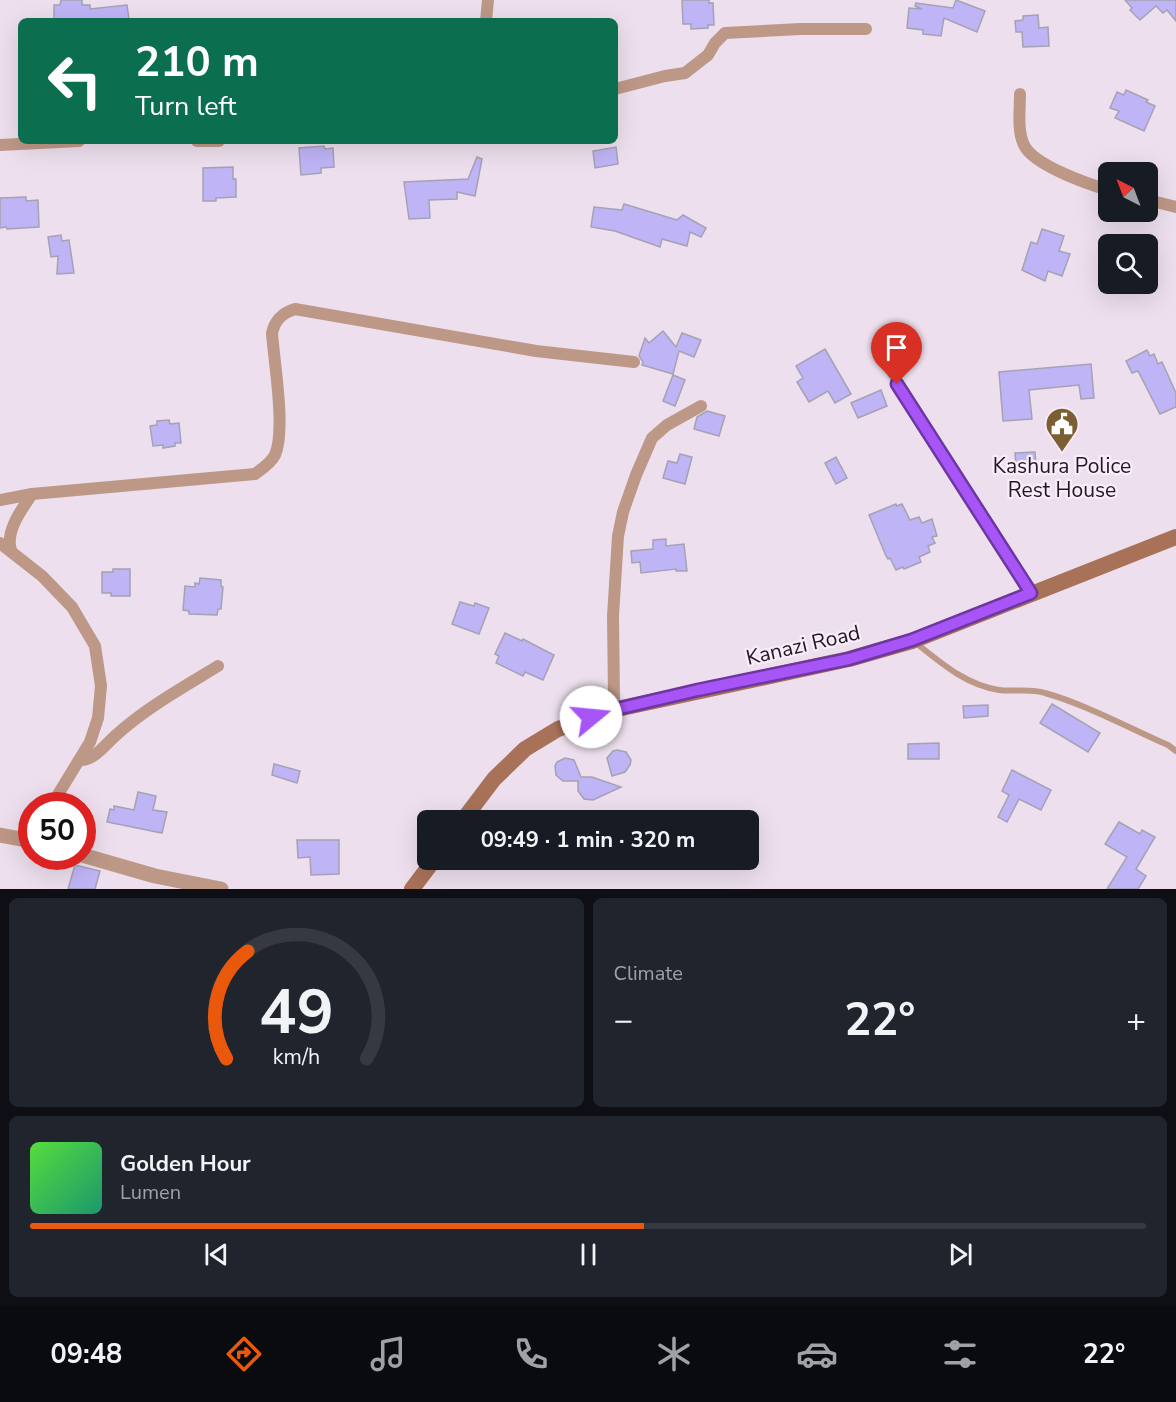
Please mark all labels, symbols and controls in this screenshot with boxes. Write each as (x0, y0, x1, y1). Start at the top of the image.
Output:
text: 210 m (135, 34, 259, 91)
icon: left (36, 42, 114, 120)
text: Turn left (135, 88, 236, 125)
north arrow (1098, 162, 1158, 222)
map controls (1098, 162, 1158, 294)
button: search (1098, 234, 1158, 294)
pin (871, 322, 922, 384)
icon: arrive (880, 331, 913, 364)
public building icon: Kashura Police Rest House (1044, 406, 1080, 453)
place label: Kashura Police Rest House (993, 452, 1131, 504)
street label: Kanazi Road (743, 618, 863, 672)
position arrow (559, 685, 623, 749)
speed limit sign: 50 (18, 792, 96, 870)
text: 09:49 · 1 min · 320 m (481, 825, 695, 855)
text: Climate (614, 960, 683, 987)
text: 49 (259, 970, 334, 1055)
text: 22° (844, 990, 915, 1051)
text: − (614, 998, 633, 1043)
text: + (1126, 998, 1146, 1043)
text: km/h (273, 1043, 320, 1073)
text: Golden Hour (120, 1149, 251, 1179)
text: Lumen (120, 1179, 181, 1206)
icon: previous (200, 1238, 233, 1271)
icon: pause (572, 1238, 605, 1271)
icon: next (944, 1238, 977, 1271)
icon: directions (223, 1333, 265, 1375)
icon: music (367, 1333, 409, 1375)
icon: phone (510, 1333, 552, 1375)
icon: climate (653, 1333, 695, 1375)
icon: car (796, 1333, 838, 1375)
icon: filters (939, 1333, 981, 1375)
text: 09:48 (51, 1336, 122, 1373)
text: 22° (1083, 1336, 1125, 1373)

